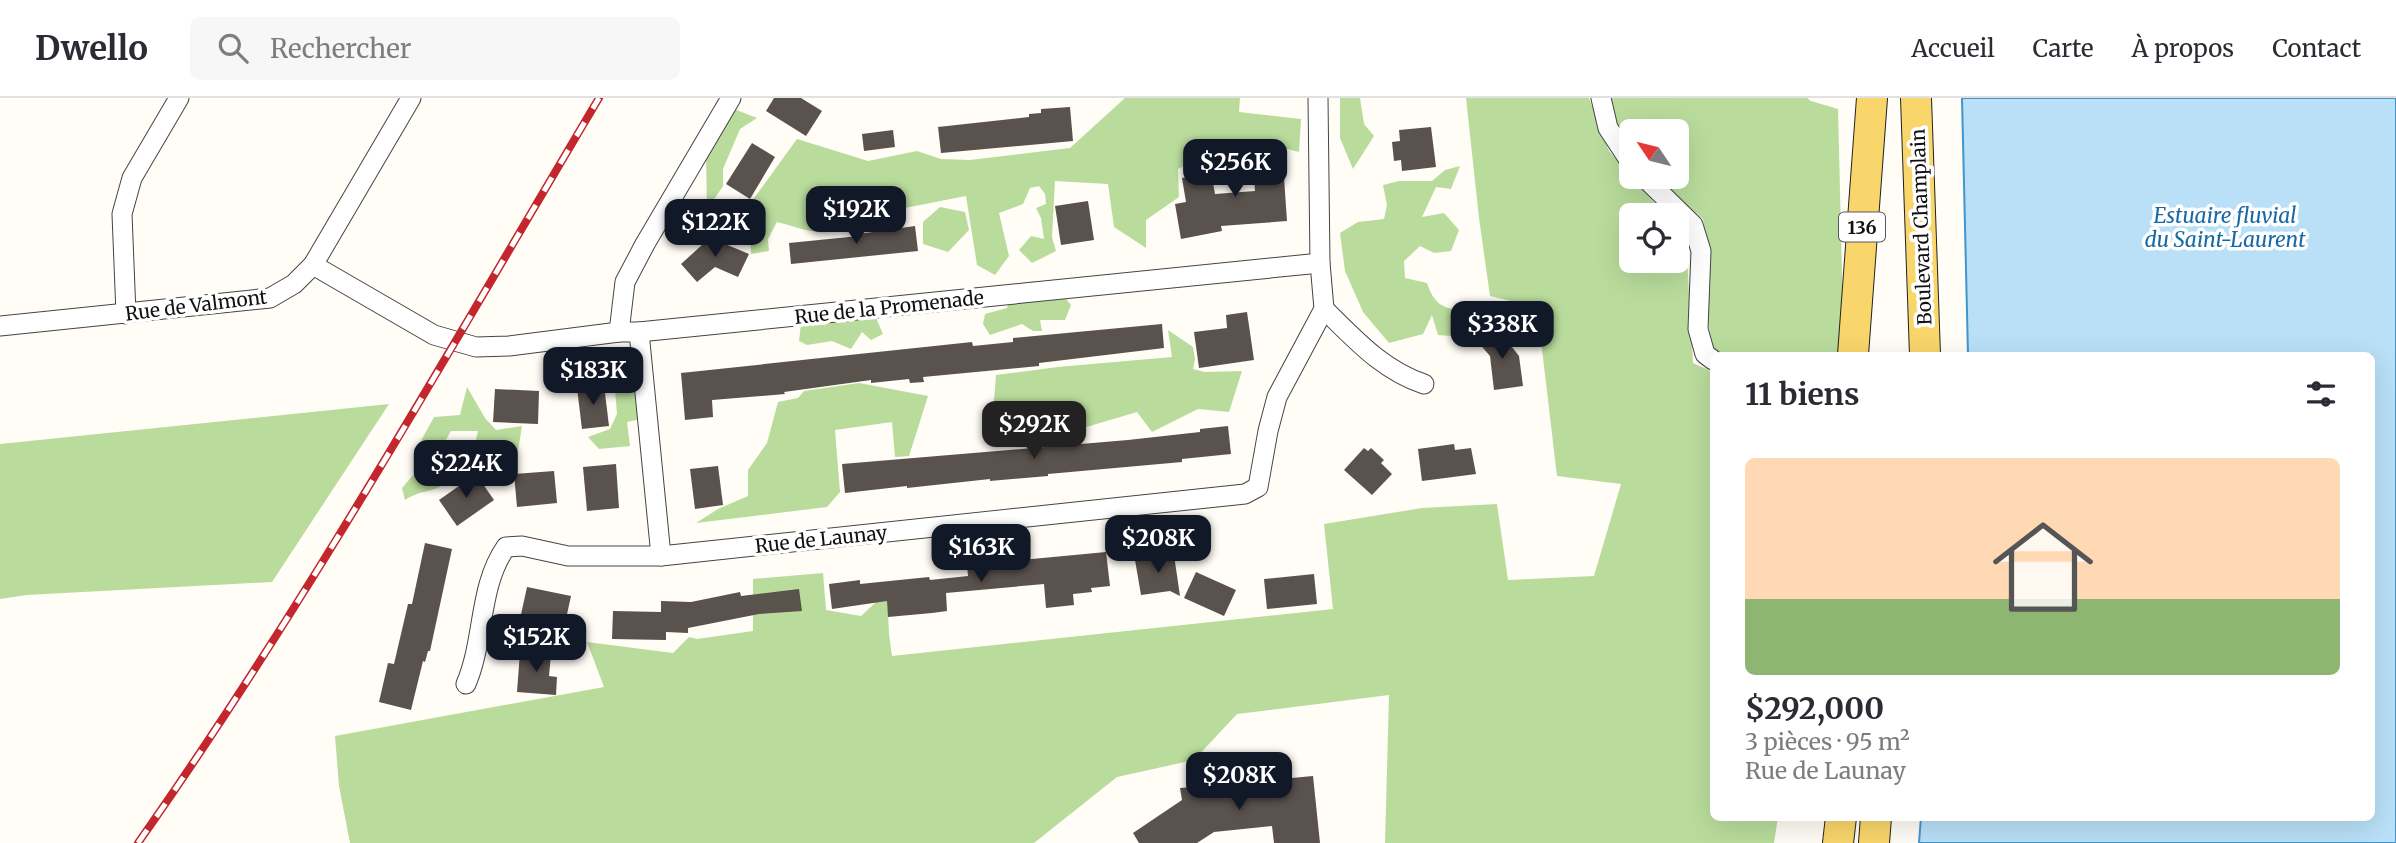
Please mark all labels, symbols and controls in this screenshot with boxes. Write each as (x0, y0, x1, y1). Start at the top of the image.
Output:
search box (190, 17, 680, 80)
text: Dwello (35, 28, 148, 69)
icon: search (214, 29, 252, 67)
text: Rechercher (270, 32, 411, 65)
text: Accueil (1911, 33, 1995, 64)
text: Carte (2033, 33, 2094, 64)
text: À propos (2132, 33, 2234, 64)
text: Contact (2272, 33, 2361, 64)
north arrow (1619, 119, 1689, 189)
map controls (1619, 119, 1689, 273)
street label: Boulevard Champlain (1906, 128, 1936, 326)
pin: $256K (1186, 140, 1284, 199)
text: $256K (1199, 147, 1271, 176)
pin: $192K (807, 186, 905, 246)
text: $192K (822, 194, 890, 223)
pin: $122K (666, 200, 764, 259)
water label: Estuaire fluvial du Saint-Laurent (2144, 202, 2306, 253)
button: locate (1619, 203, 1689, 273)
text: $122K (681, 207, 749, 236)
road number: 136 (1839, 212, 1885, 242)
street label: Rue de Valmont (124, 284, 269, 326)
street label: Rue de la Promenade (793, 285, 985, 329)
pin: $338K (1453, 302, 1551, 361)
text: $338K (1467, 309, 1537, 338)
pin: $183K (544, 348, 642, 407)
text: $183K (559, 355, 627, 384)
text: 11 biens (1745, 375, 1860, 413)
icon: filters (2302, 375, 2340, 413)
pin: $292K (985, 402, 1083, 461)
text: $292K (998, 409, 1070, 438)
pin: $224K (417, 440, 515, 500)
text: $224K (430, 448, 502, 477)
icon: home (1980, 504, 2106, 630)
pin: $208K (1109, 516, 1207, 575)
street label: Rue de Launay (754, 520, 888, 558)
text: $208K (1121, 523, 1195, 552)
pin: $163K (932, 524, 1030, 584)
text: $163K (948, 532, 1014, 561)
pin: $152K (487, 614, 585, 674)
text: $152K (502, 622, 570, 651)
text: $292,000 (1745, 689, 1884, 727)
text: 3 pièces · 95 m² (1745, 727, 1910, 756)
pin: $208K (1190, 752, 1288, 812)
text: Rue de Launay (1745, 756, 1906, 785)
text: $208K (1202, 760, 1276, 789)

